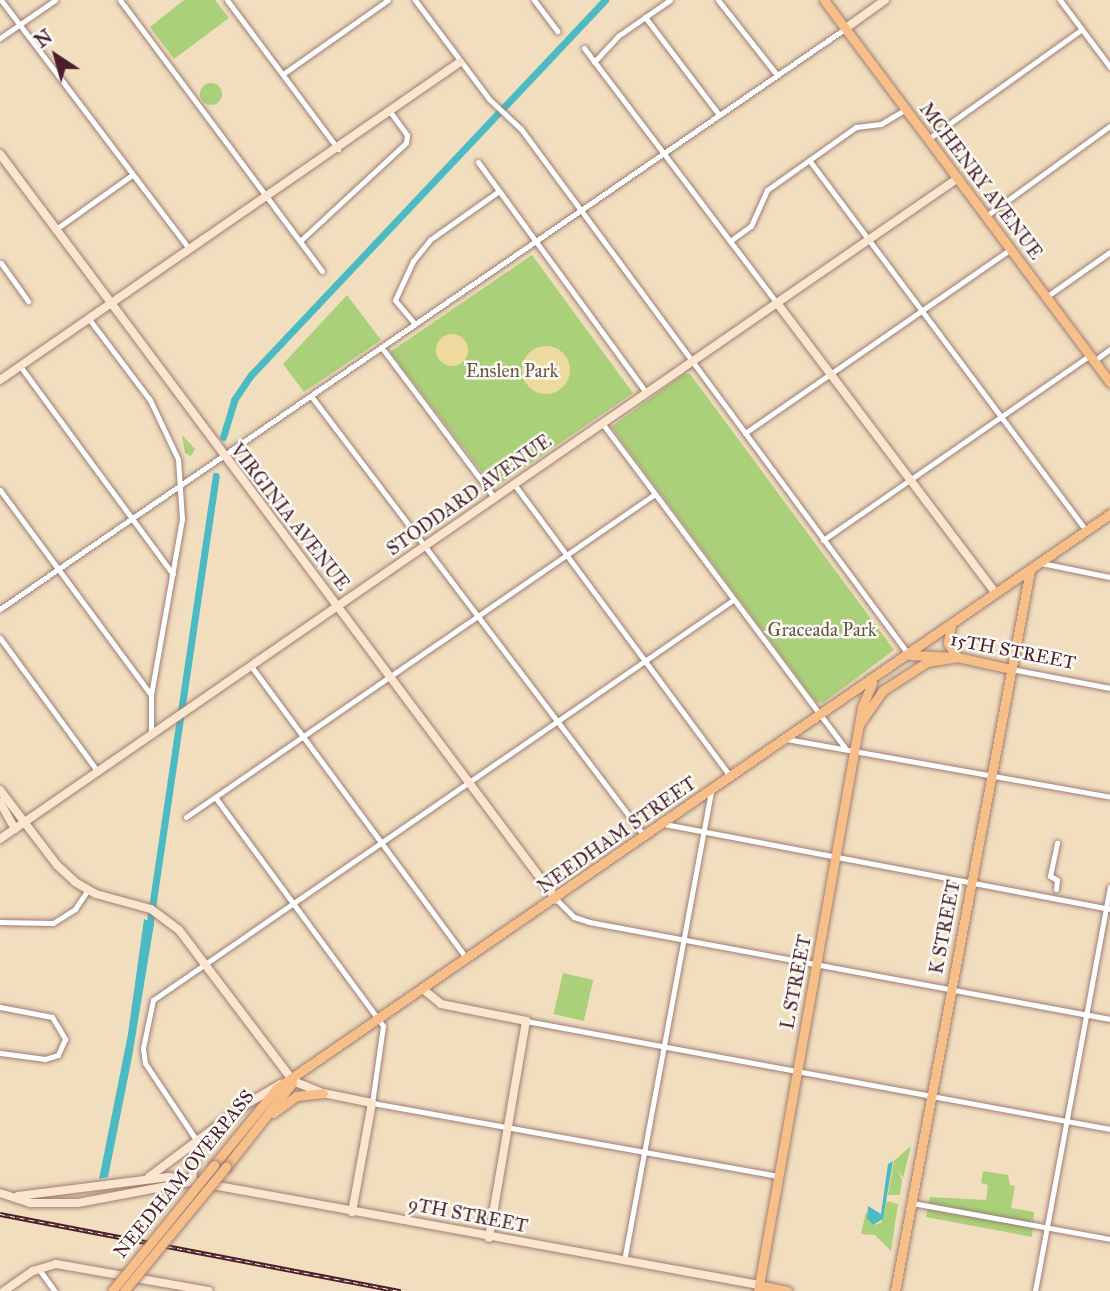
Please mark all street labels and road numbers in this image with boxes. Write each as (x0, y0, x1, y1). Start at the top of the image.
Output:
street label: MCHENRY AVENUE (915, 98, 1047, 264)
street label: STODDARD AVENUE (382, 430, 556, 560)
street label: VIRGINIA AVENUE (225, 439, 355, 595)
street label: 15TH STREET (948, 628, 1078, 674)
street label: NEEDHAM STREET (533, 772, 701, 898)
street label: K STREET (925, 878, 965, 976)
street label: L STREET (776, 933, 816, 1031)
street label: NEEDHAM OVERPASS (109, 1085, 259, 1263)
street label: 9TH STREET (406, 1192, 530, 1238)

